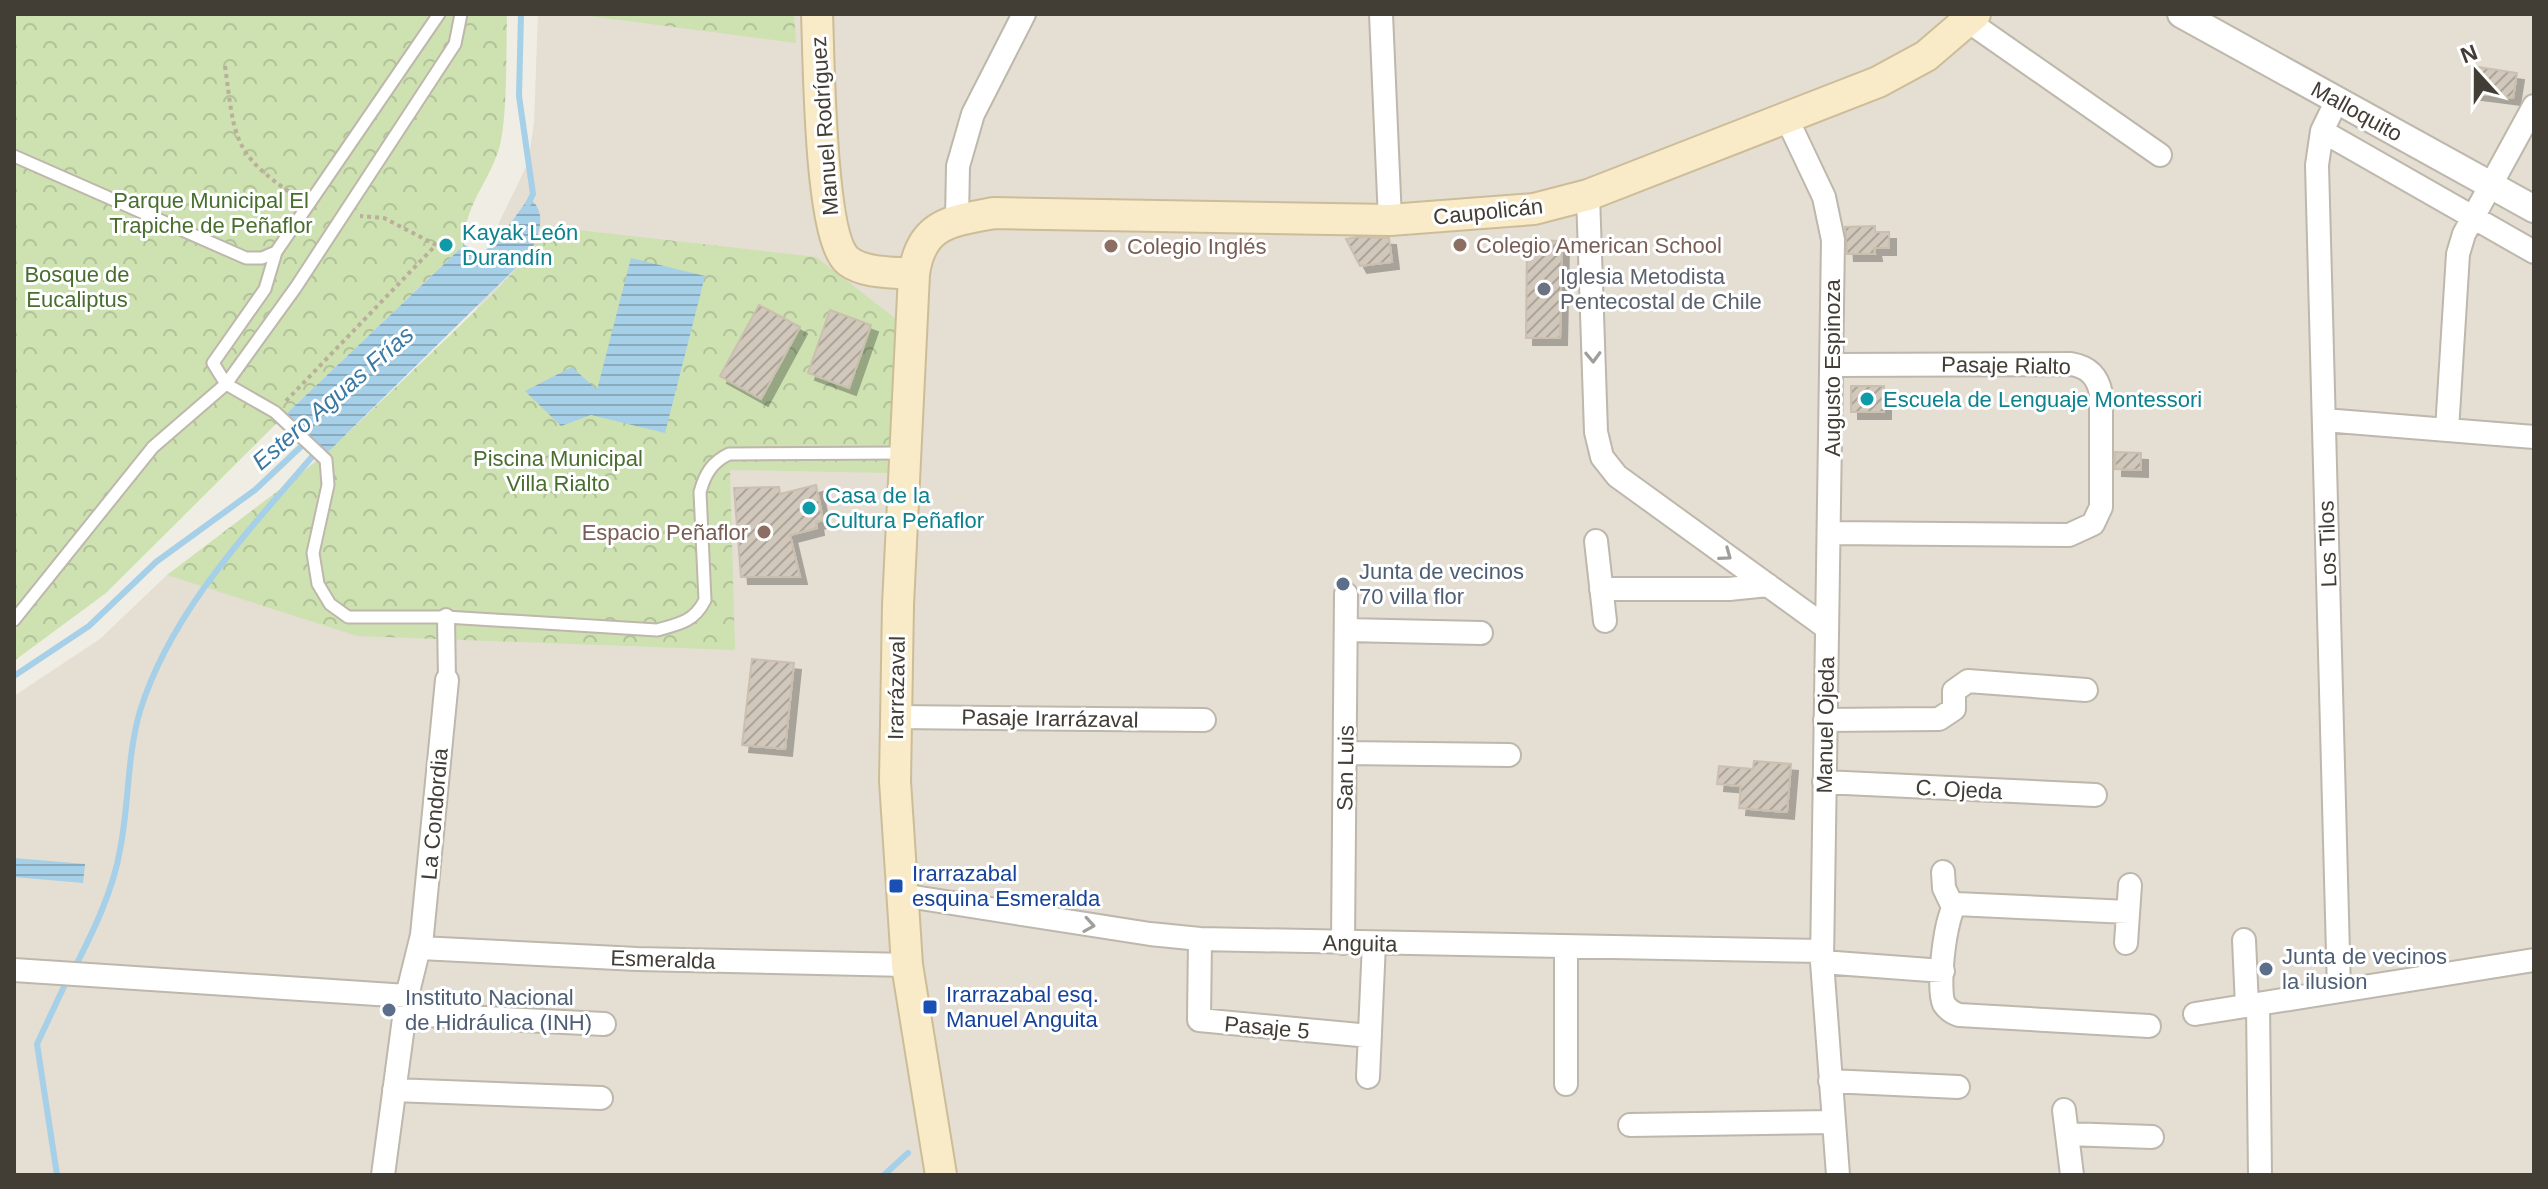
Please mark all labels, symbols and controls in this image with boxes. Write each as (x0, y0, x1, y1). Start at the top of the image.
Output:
north arrow (2436, 32, 2516, 112)
street label: Manuel Rodríguez (806, 35, 843, 217)
text: N (2457, 39, 2481, 68)
street label: Malloquito (2307, 76, 2407, 147)
park label: Parque Municipal El Trapiche de Peñaflor (109, 188, 313, 238)
street label: Caupolicán (1432, 193, 1544, 230)
place label: Kayak León Durandín (462, 220, 578, 270)
place label: Colegio American School (1476, 233, 1722, 258)
place label: Colegio Inglés (1127, 234, 1266, 259)
marker: Kayak León Durandín (437, 236, 455, 254)
marker: Colegio American School (1451, 236, 1469, 254)
marker: Colegio Inglés (1102, 237, 1120, 255)
park label: Bosque de Eucaliptus (24, 262, 130, 312)
place label: Iglesia Metodista Pentecostal de Chile (1560, 264, 1762, 314)
street label: Augusto Espinoza (1820, 279, 1845, 457)
marker: Iglesia Metodista Pentecostal de Chile (1535, 280, 1553, 298)
water label: Estero Aguas Frías (247, 320, 419, 475)
one-way arrow (1585, 351, 1602, 364)
street label: Pasaje Rialto (1941, 352, 2071, 379)
place label: Escuela de Lenguaje Montessori (1883, 387, 2202, 412)
marker: Escuela de Lenguaje Montessori (1858, 390, 1876, 408)
park label: Piscina Municipal Villa Rialto (473, 446, 643, 496)
place label: Casa de la Cultura Peñaflor (825, 483, 984, 533)
marker: Casa de la Cultura Peñaflor (800, 499, 818, 517)
street label: Los Tilos (2313, 500, 2342, 588)
place label: Espacio Peñaflor (582, 520, 748, 545)
marker: Espacio Peñaflor (755, 523, 773, 541)
one-way arrow (1718, 545, 1732, 560)
place label: Junta de vecinos 70 villa flor (1359, 559, 1524, 609)
marker: Junta de vecinos 70 villa flor (1334, 575, 1352, 593)
street label: Irarrázaval (883, 636, 910, 740)
street label: Manuel Ojeda (1812, 656, 1839, 794)
street label: Pasaje Irarrázaval (961, 704, 1139, 733)
street label: San Luis (1332, 725, 1359, 811)
street label: La Condordia (416, 746, 453, 881)
street label: C. Ojeda (1915, 775, 2004, 804)
place label: Irarrazabal esquina Esmeralda (912, 861, 1101, 911)
marker: Irarrazabal esquina Esmeralda (887, 877, 905, 895)
one-way arrow (1082, 916, 1096, 933)
street label: Anguita (1322, 930, 1398, 957)
place label: Junta de vecinos la ilusion (2282, 944, 2447, 994)
street label: Esmeralda (610, 945, 717, 974)
marker: Junta de vecinos la ilusion (2257, 960, 2275, 978)
place label: Irarrazabal esq. Manuel Anguita (946, 982, 1099, 1032)
place label: Instituto Nacional de Hidráulica (INH) (405, 985, 592, 1035)
marker: Irarrazabal esq. Manuel Anguita (921, 998, 939, 1016)
marker: Instituto Nacional de Hidráulica (INH) (380, 1001, 398, 1019)
street label: Pasaje 5 (1223, 1011, 1311, 1044)

